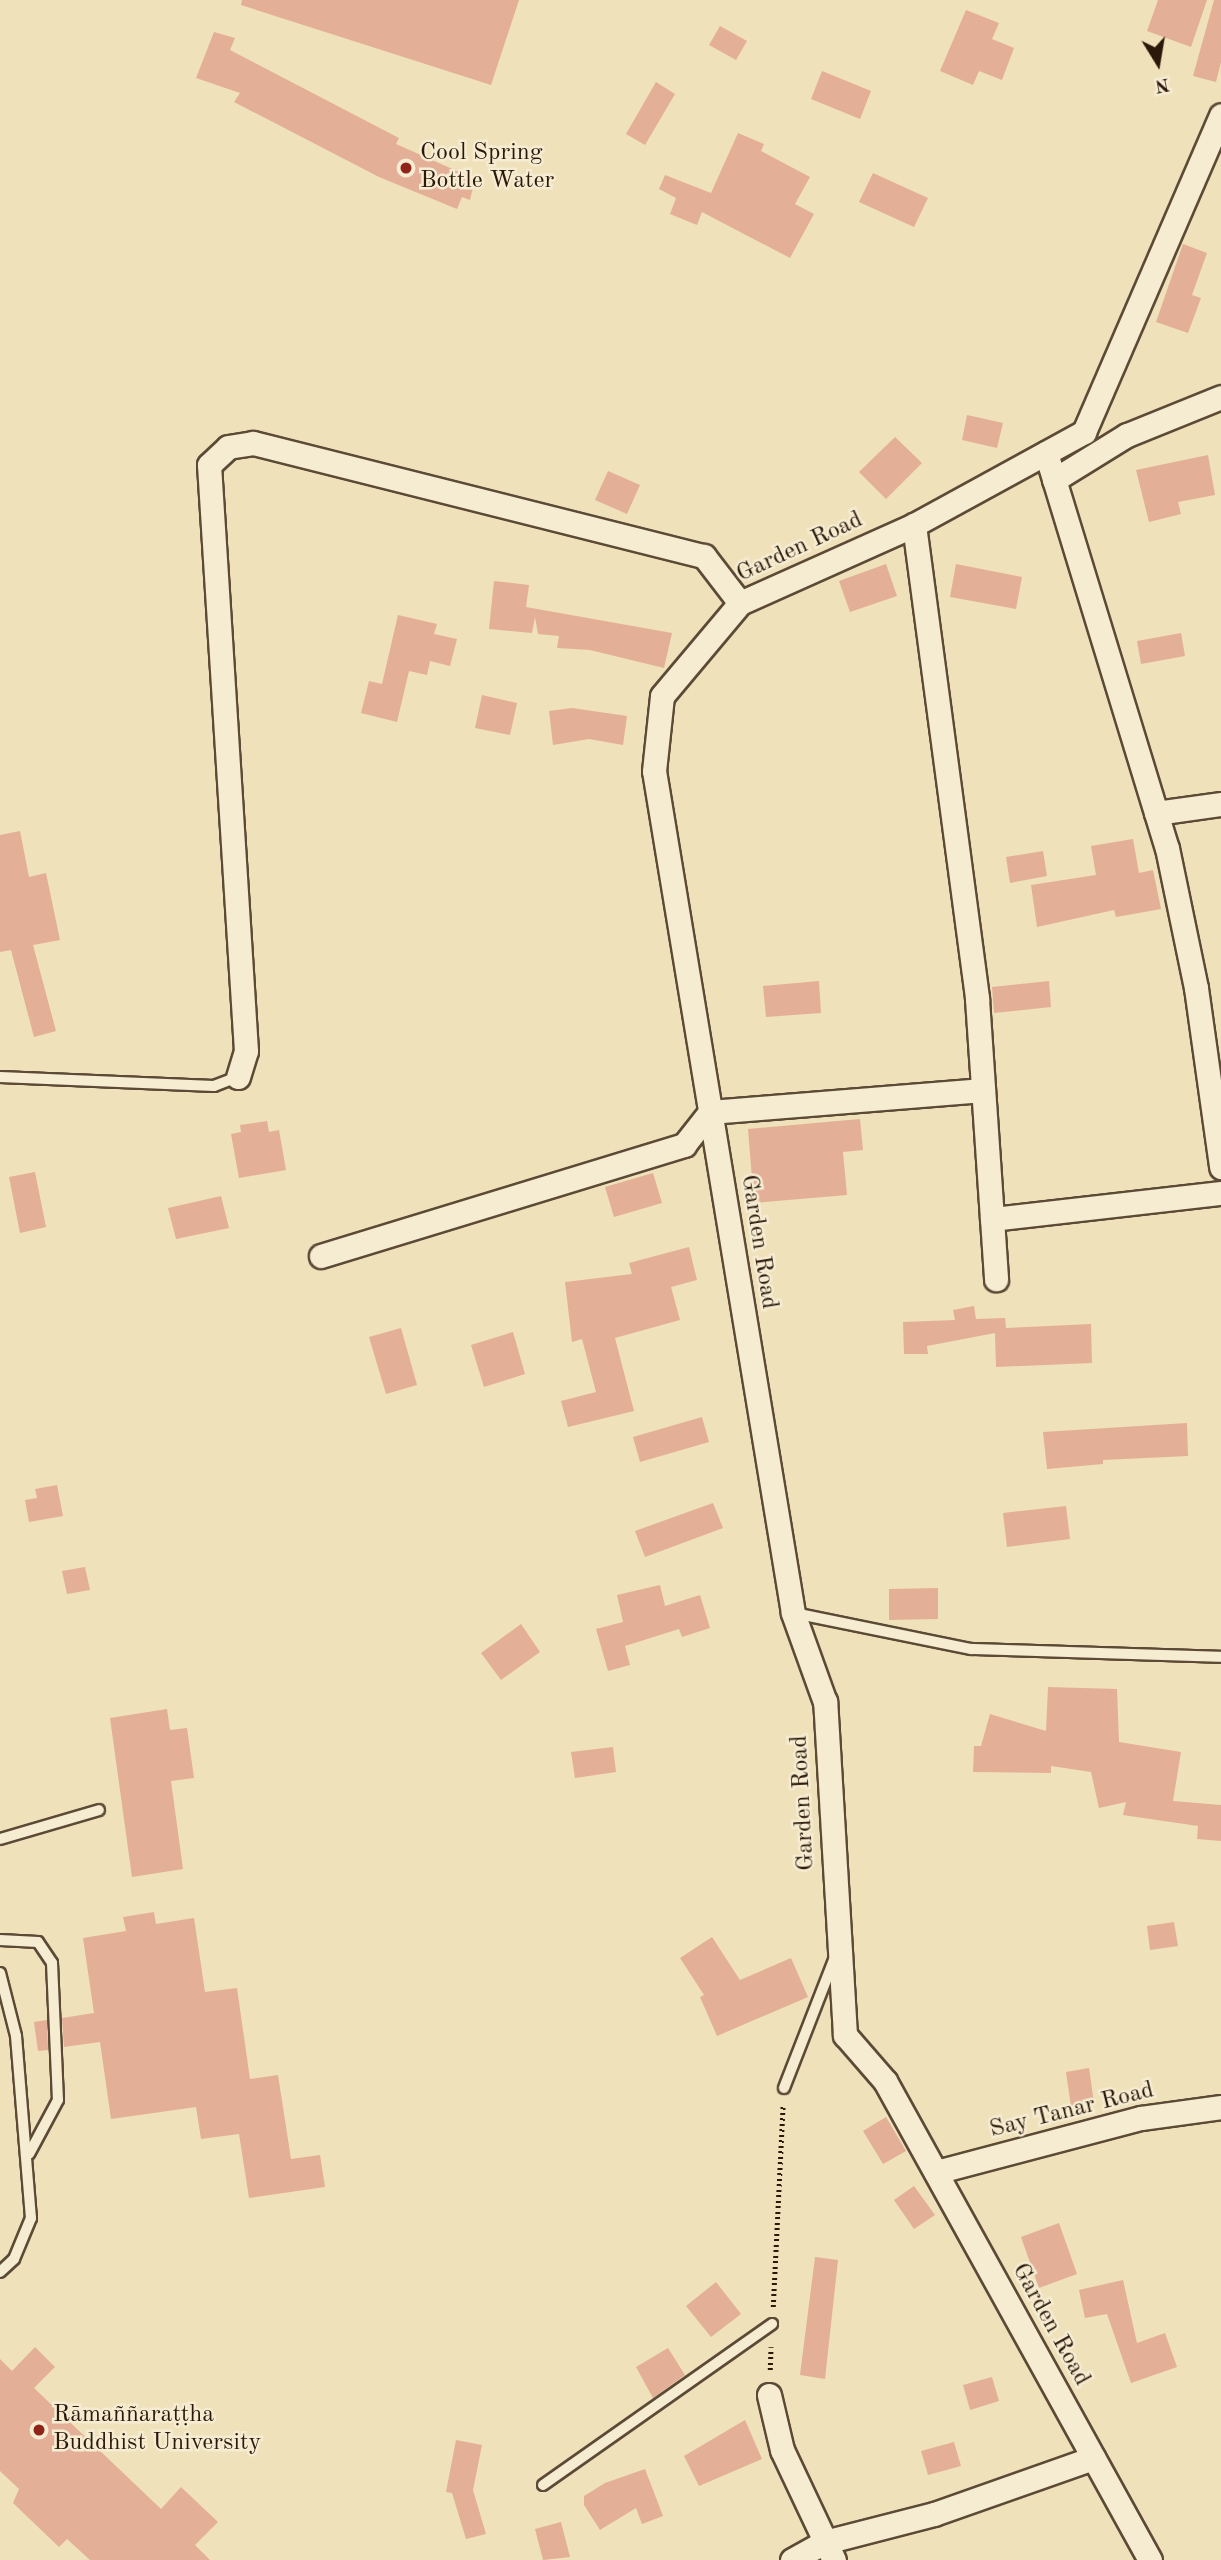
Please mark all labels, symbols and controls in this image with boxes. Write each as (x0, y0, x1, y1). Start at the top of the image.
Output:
north arrow (1123, 28, 1193, 98)
text: N (1153, 73, 1171, 95)
place label: Cool Spring Bottle Water (420, 140, 554, 196)
marker: Cool Spring Bottle Water (398, 160, 414, 176)
street label: Garden Road (732, 506, 868, 590)
street label: Garden Road (733, 1173, 783, 1311)
street label: Garden Road (786, 1734, 822, 1872)
street label: Say Tanar Road (987, 2077, 1157, 2145)
street label: Garden Road (1005, 2259, 1095, 2391)
place label: Rāmaññaraṭṭha Buddhist University (53, 2402, 261, 2458)
marker: Rāmaññaraṭṭha Buddhist University (31, 2422, 47, 2438)

